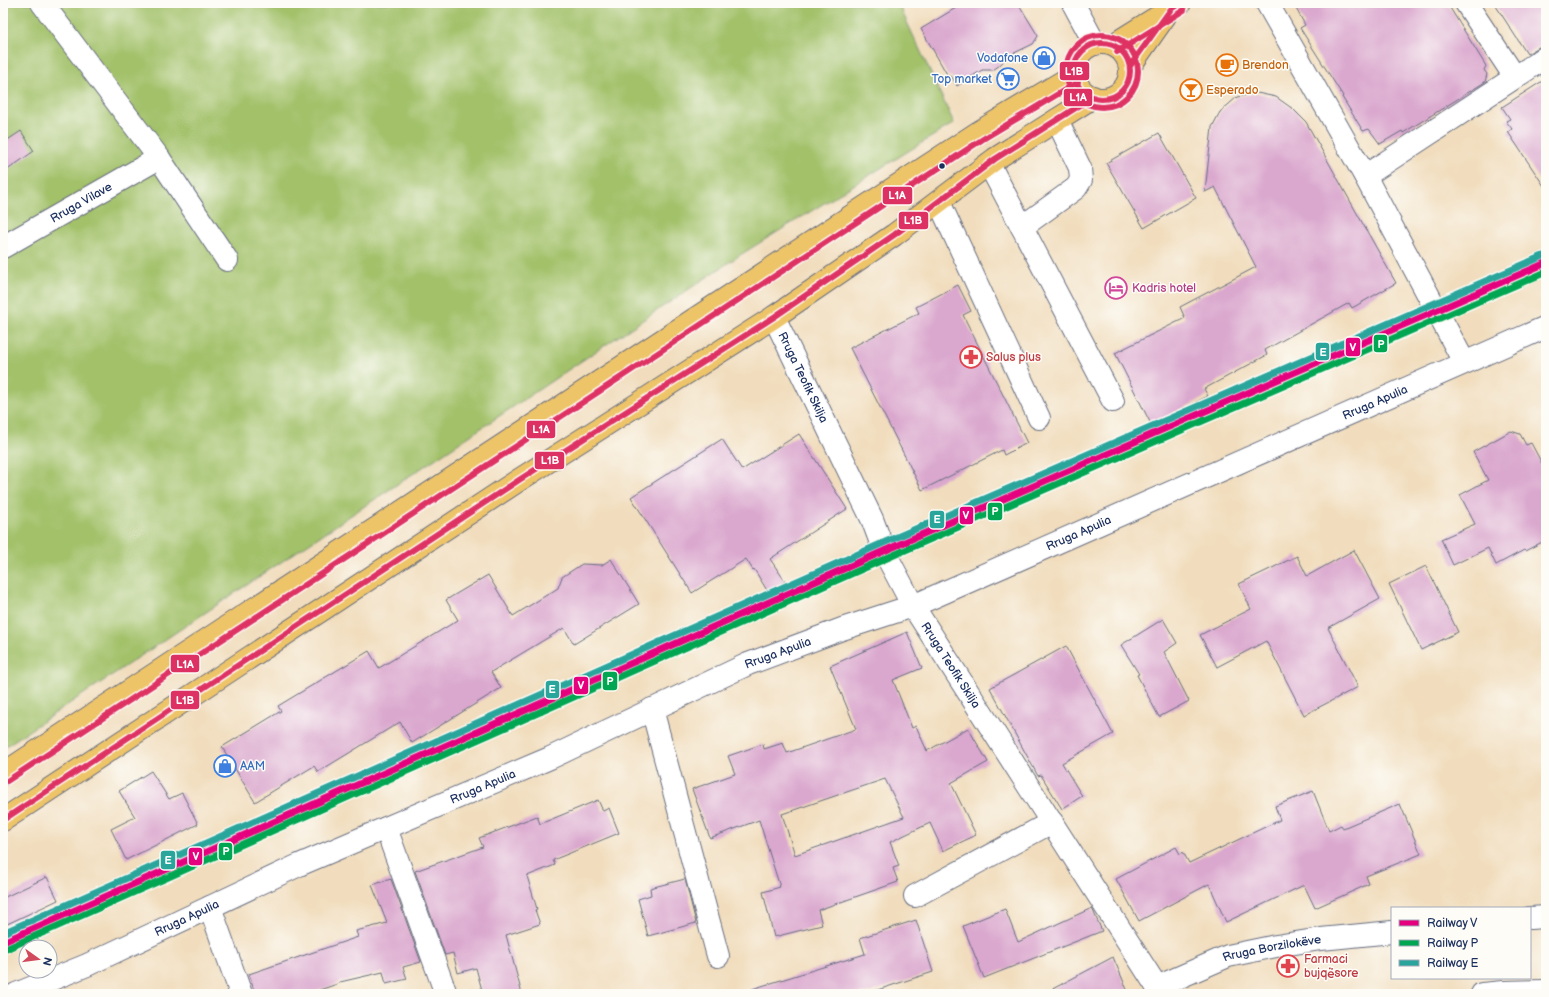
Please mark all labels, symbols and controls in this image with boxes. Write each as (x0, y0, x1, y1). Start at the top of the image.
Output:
shop icon: Vodafone (1031, 45, 1057, 71)
place label: Vodafone (977, 51, 1028, 66)
cafe icon: Brendon (1214, 52, 1240, 78)
place label: Brendon (1242, 58, 1289, 73)
line badge: L1B (1059, 61, 1090, 81)
text: L1B (1065, 65, 1084, 78)
supermarket icon: Top market (995, 66, 1021, 92)
place label: Top market (932, 72, 992, 87)
bar icon: Esperado (1178, 77, 1204, 103)
place label: Esperado (1206, 83, 1259, 98)
line badge: L1A (1063, 88, 1093, 107)
text: L1A (1069, 91, 1087, 104)
unlabelled marker (937, 161, 947, 171)
street label: Rruga Vilave (48, 179, 115, 226)
line badge: L1A (882, 186, 913, 205)
text: L1A (888, 189, 906, 202)
line badge: L1B (898, 211, 929, 230)
text: L1B (904, 214, 923, 227)
hotel icon: Kadris hotel (1103, 275, 1129, 301)
place label: Kadris hotel (1132, 281, 1196, 296)
street label: Rruga Teofik Skilja (775, 329, 832, 425)
line badge: P (1373, 334, 1388, 353)
line badge: V (1345, 337, 1361, 357)
text: P (1378, 338, 1385, 351)
text: V (1350, 341, 1357, 354)
line badge: E (1315, 342, 1330, 361)
pharmacy icon: Salus plus (958, 344, 984, 370)
text: E (1319, 346, 1327, 359)
place label: Salus plus (986, 350, 1041, 365)
street label: Rruga Apulia (1340, 381, 1410, 423)
line badge: L1A (526, 420, 556, 439)
text: L1A (532, 423, 550, 436)
line badge: L1B (534, 451, 565, 470)
text: L1B (541, 454, 560, 467)
line badge: P (987, 502, 1003, 521)
text: P (992, 505, 999, 518)
line badge: V (959, 506, 974, 525)
text: V (963, 509, 970, 522)
line badge: E (929, 510, 945, 529)
street label: Rruga Apulia (1044, 512, 1114, 554)
text: E (933, 513, 941, 526)
street label: Rruga Teofik Skilja (918, 619, 984, 711)
street label: Rruga Apulia (743, 634, 813, 672)
line badge: L1A (170, 654, 200, 673)
text: L1A (176, 658, 194, 671)
line badge: P (602, 671, 618, 691)
text: P (607, 675, 614, 688)
line badge: V (573, 676, 589, 695)
text: V (578, 679, 585, 692)
line badge: E (545, 680, 560, 699)
text: E (548, 683, 556, 696)
line badge: L1B (170, 690, 200, 710)
text: L1B (176, 694, 195, 707)
shop icon: AAM (212, 753, 238, 779)
place label: AAM (240, 759, 265, 774)
street label: Rruga Apulia (448, 766, 518, 807)
line badge: P (218, 842, 233, 861)
text: P (223, 845, 230, 858)
line badge: V (188, 847, 203, 866)
line badge: E (160, 850, 176, 870)
text: V (193, 850, 200, 863)
text: E (164, 854, 172, 867)
street label: Rruga Apulia (152, 896, 222, 940)
legend (1391, 907, 1531, 979)
text: Railway V (1427, 916, 1478, 931)
street label: Rruga Borzilokëve (1220, 932, 1322, 965)
text: Railway P (1427, 936, 1478, 951)
north arrow (18, 939, 58, 979)
place label: Farmaci bujqësore (1304, 952, 1358, 981)
pharmacy icon: Farmaci bujqësore (1275, 953, 1301, 979)
text: N (40, 956, 55, 967)
text: Railway E (1427, 956, 1478, 971)

